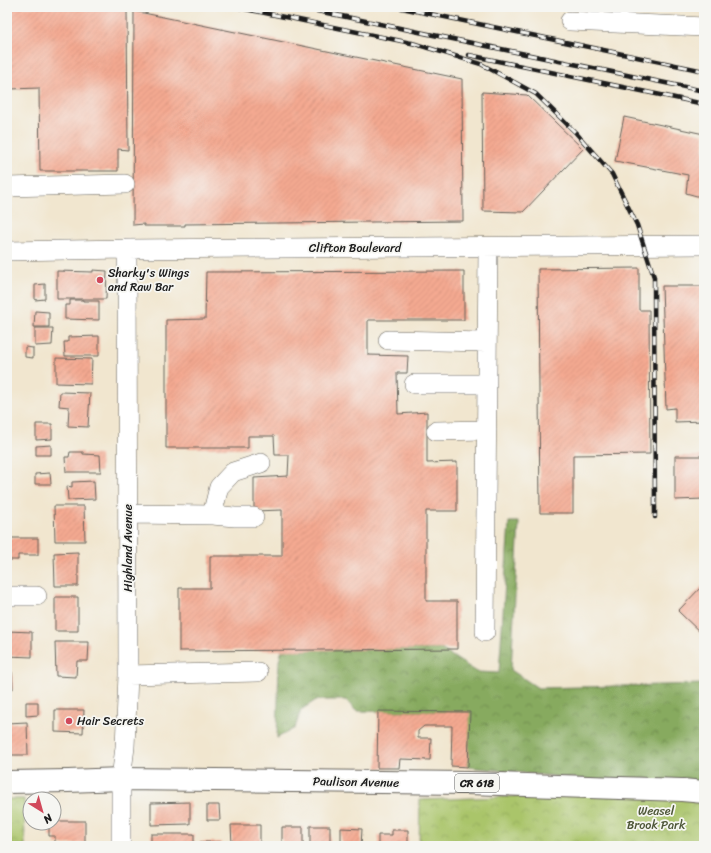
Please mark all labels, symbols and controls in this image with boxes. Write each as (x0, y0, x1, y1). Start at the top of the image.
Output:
street label: Clifton Boulevard (309, 237, 402, 259)
place label: Sharky's Wings and Raw Bar (108, 262, 190, 298)
marker: Sharky's Wings and Raw Bar (95, 275, 105, 285)
street label: Highland Avenue (117, 504, 139, 592)
place label: Hair Secrets (77, 710, 145, 732)
marker: Hair Secrets (64, 716, 74, 726)
street label: Paulison Avenue (313, 770, 399, 794)
road number: CR 618 (455, 774, 499, 792)
north arrow (22, 791, 62, 831)
park label: Weasel Brook Park (627, 800, 686, 836)
text: N (39, 808, 57, 829)

